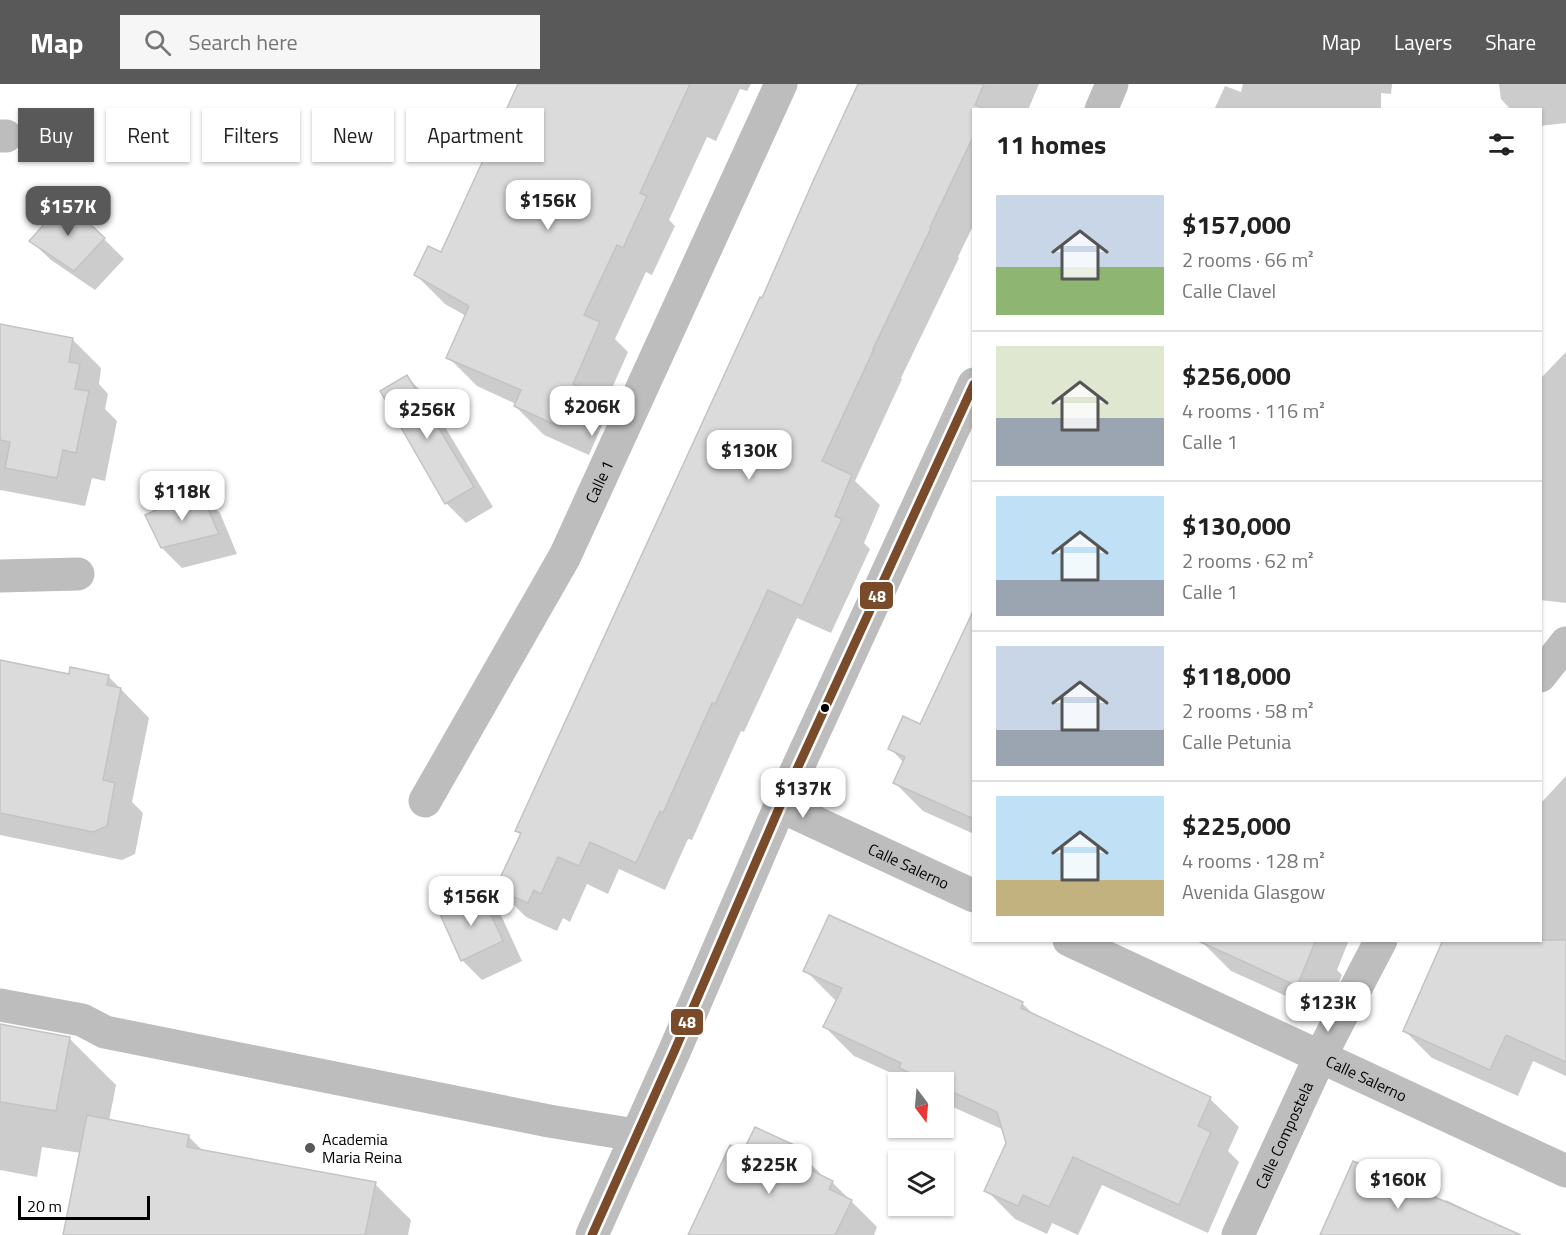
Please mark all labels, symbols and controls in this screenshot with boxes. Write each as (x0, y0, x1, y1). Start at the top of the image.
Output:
search box (120, 15, 540, 69)
text: Map (30, 21, 84, 64)
text: Search here (189, 25, 298, 59)
icon: search (141, 26, 174, 59)
text: Map (1322, 26, 1361, 58)
text: Layers (1394, 26, 1452, 58)
text: Share (1485, 26, 1536, 58)
chip: Buy (18, 108, 94, 162)
chip: Rent (106, 108, 190, 162)
chip: Filters (202, 108, 300, 162)
chip: New (312, 108, 394, 162)
chip: Apartment (406, 108, 544, 162)
text: 11 homes (996, 125, 1106, 164)
icon: filters (1485, 128, 1518, 161)
pin: $156K (506, 180, 590, 231)
text: $156K (520, 184, 576, 215)
pin: $157K (26, 186, 110, 237)
text: $157K (40, 190, 96, 221)
text: $157,000 (1182, 205, 1291, 244)
icon: home (1044, 219, 1116, 291)
text: 2 rooms · 66 m² (1182, 244, 1314, 275)
text: Calle Clavel (1182, 275, 1276, 306)
text: $256,000 (1182, 356, 1291, 395)
icon: home (1044, 370, 1116, 442)
pin: $206K (550, 386, 634, 437)
pin: $256K (385, 389, 469, 440)
text: $206K (564, 390, 620, 421)
text: $256K (399, 393, 455, 424)
text: 4 rooms · 116 m² (1182, 395, 1325, 426)
text: Calle 1 (1182, 426, 1238, 457)
pin: $130K (707, 430, 791, 481)
text: $130K (721, 434, 777, 465)
street label: Calle 1 (579, 456, 619, 507)
pin: $118K (140, 471, 224, 522)
text: $118K (154, 475, 210, 506)
text: $130,000 (1182, 506, 1291, 545)
icon: home (1044, 520, 1116, 592)
text: 2 rooms · 62 m² (1182, 545, 1314, 576)
text: Calle 1 (1182, 576, 1238, 607)
line badge: 48 (859, 581, 894, 610)
text: 48 (868, 584, 886, 608)
text: $118,000 (1182, 656, 1291, 695)
icon: home (1044, 670, 1116, 742)
text: 2 rooms · 58 m² (1182, 695, 1314, 726)
unlabelled marker (819, 702, 831, 714)
text: Calle Petunia (1182, 726, 1291, 757)
pin: $137K (761, 768, 845, 819)
text: $137K (775, 772, 831, 803)
text: $225,000 (1182, 806, 1291, 845)
icon: home (1044, 820, 1116, 892)
street label: Calle Salerno (864, 837, 953, 895)
text: 4 rooms · 128 m² (1182, 845, 1325, 876)
pin: $156K (429, 876, 513, 927)
text: Avenida Glasgow (1182, 876, 1325, 907)
text: $156K (443, 880, 499, 911)
pin: $123K (1286, 982, 1370, 1033)
text: $123K (1300, 986, 1356, 1017)
line badge: 48 (670, 1008, 704, 1036)
text: 48 (678, 1010, 696, 1034)
street label: Calle Salerno (1322, 1049, 1411, 1107)
north arrow (888, 1072, 954, 1138)
map controls (888, 1072, 954, 1216)
street label: Calle Compostela (1249, 1077, 1319, 1193)
place label: Academia Maria Reina (322, 1127, 402, 1169)
marker: Academia Maria Reina (303, 1141, 317, 1155)
pin: $225K (727, 1144, 811, 1195)
text: $225K (741, 1148, 797, 1179)
button: layers (888, 1150, 954, 1216)
pin: $160K (1356, 1159, 1440, 1210)
text: $160K (1370, 1163, 1426, 1194)
scale bar (18, 1193, 150, 1220)
text: 20 m (27, 1194, 62, 1218)

